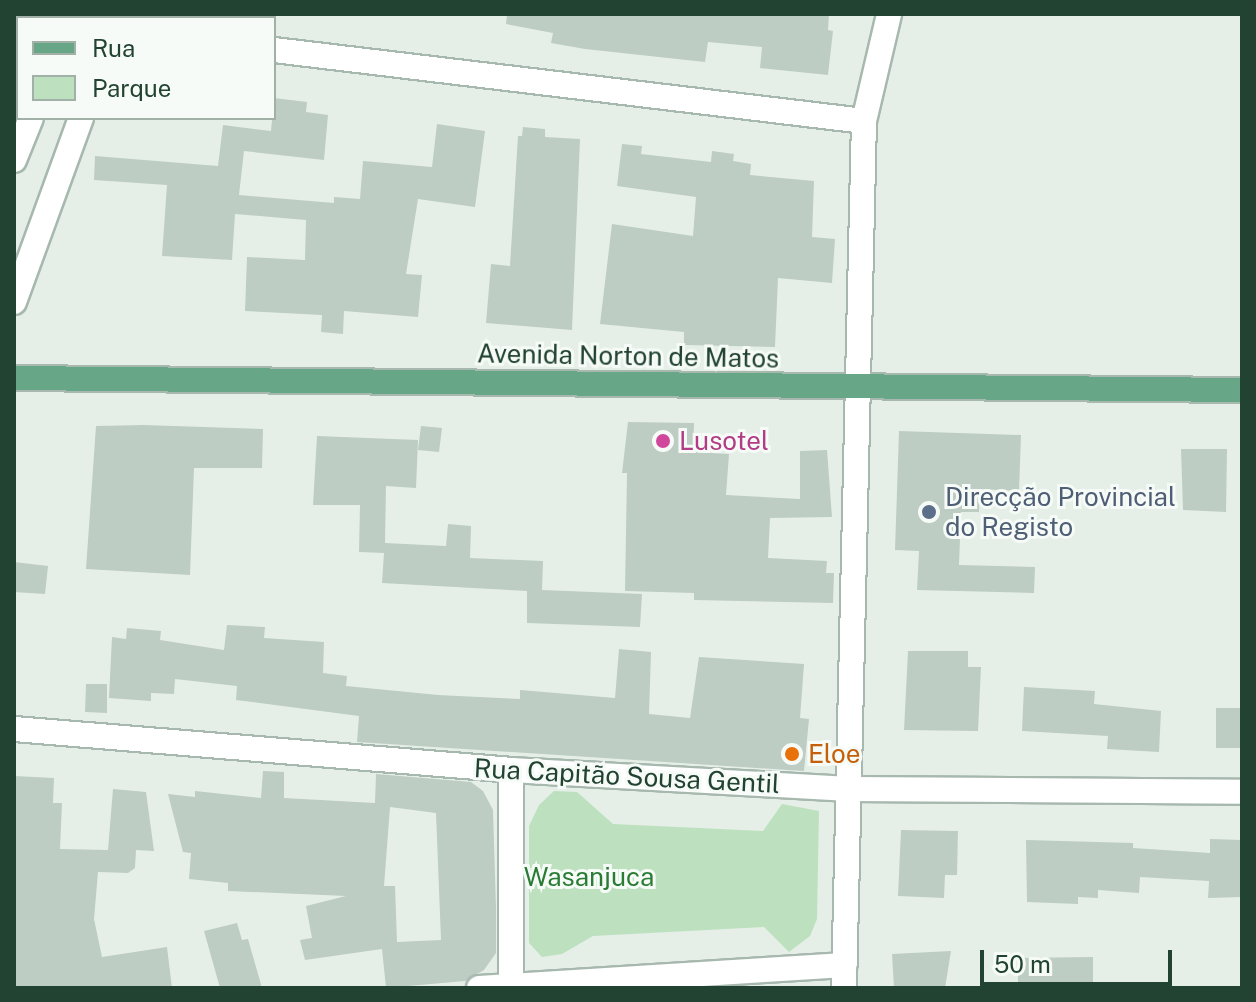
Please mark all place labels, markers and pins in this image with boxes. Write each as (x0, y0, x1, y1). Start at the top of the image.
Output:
place label: Lusotel (679, 425, 769, 457)
marker: Lusotel (654, 432, 672, 450)
place label: Direcção Provincial do Registo (945, 481, 1176, 542)
marker: Direcção Provincial do Registo (920, 503, 938, 521)
place label: Eloe (808, 738, 860, 770)
marker: Eloe (783, 745, 801, 763)

